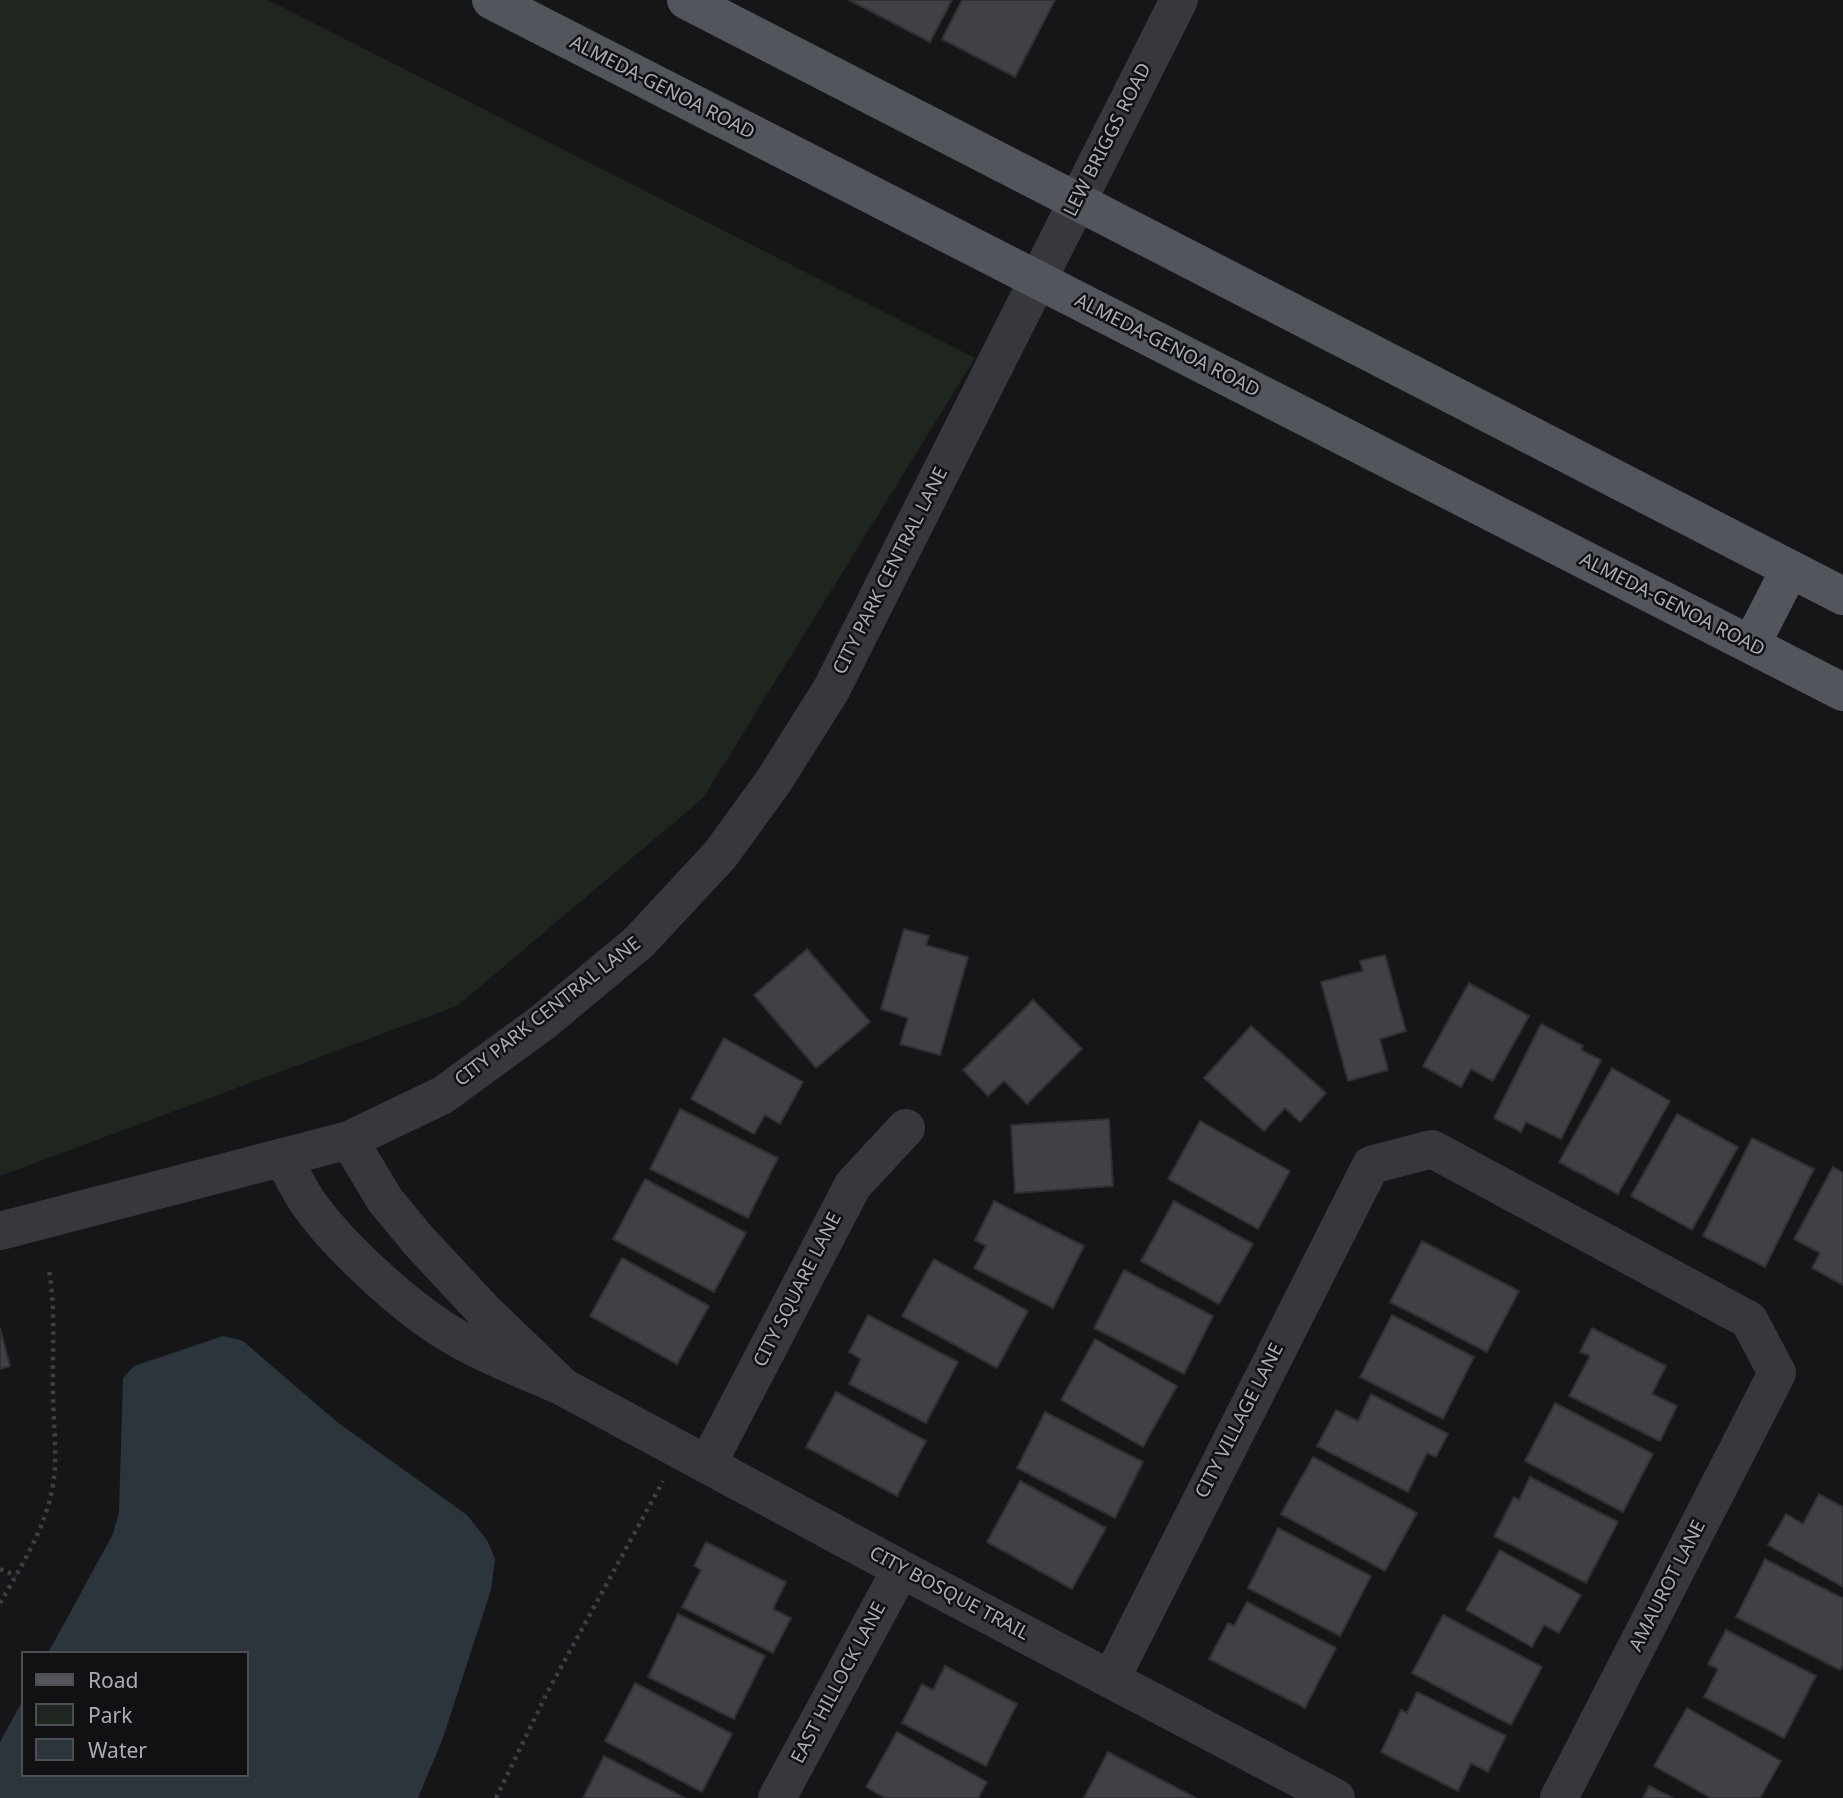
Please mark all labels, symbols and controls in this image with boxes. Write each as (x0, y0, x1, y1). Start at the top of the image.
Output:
street label: ALMEDA-GENOA ROAD (566, 31, 758, 145)
street label: LEW BRIGGS ROAD (1059, 60, 1157, 220)
street label: ALMEDA-GENOA ROAD (1071, 289, 1263, 403)
street label: CITY PARK CENTRAL LANE (829, 464, 953, 678)
street label: ALMEDA-GENOA ROAD (1576, 548, 1768, 662)
street label: CITY PARK CENTRAL LANE (451, 932, 645, 1092)
street label: CITY SQUARE LANE (749, 1209, 847, 1371)
street label: CITY VILLAGE LANE (1191, 1340, 1289, 1502)
street label: AMAUROT LANE (1625, 1517, 1711, 1655)
street label: CITY BOSQUE TRAIL (865, 1542, 1033, 1646)
street label: EAST HILLOCK LANE (787, 1598, 891, 1768)
legend (21, 1651, 248, 1777)
text: Road (88, 1666, 138, 1694)
text: Park (88, 1701, 132, 1729)
text: Water (88, 1736, 147, 1764)

